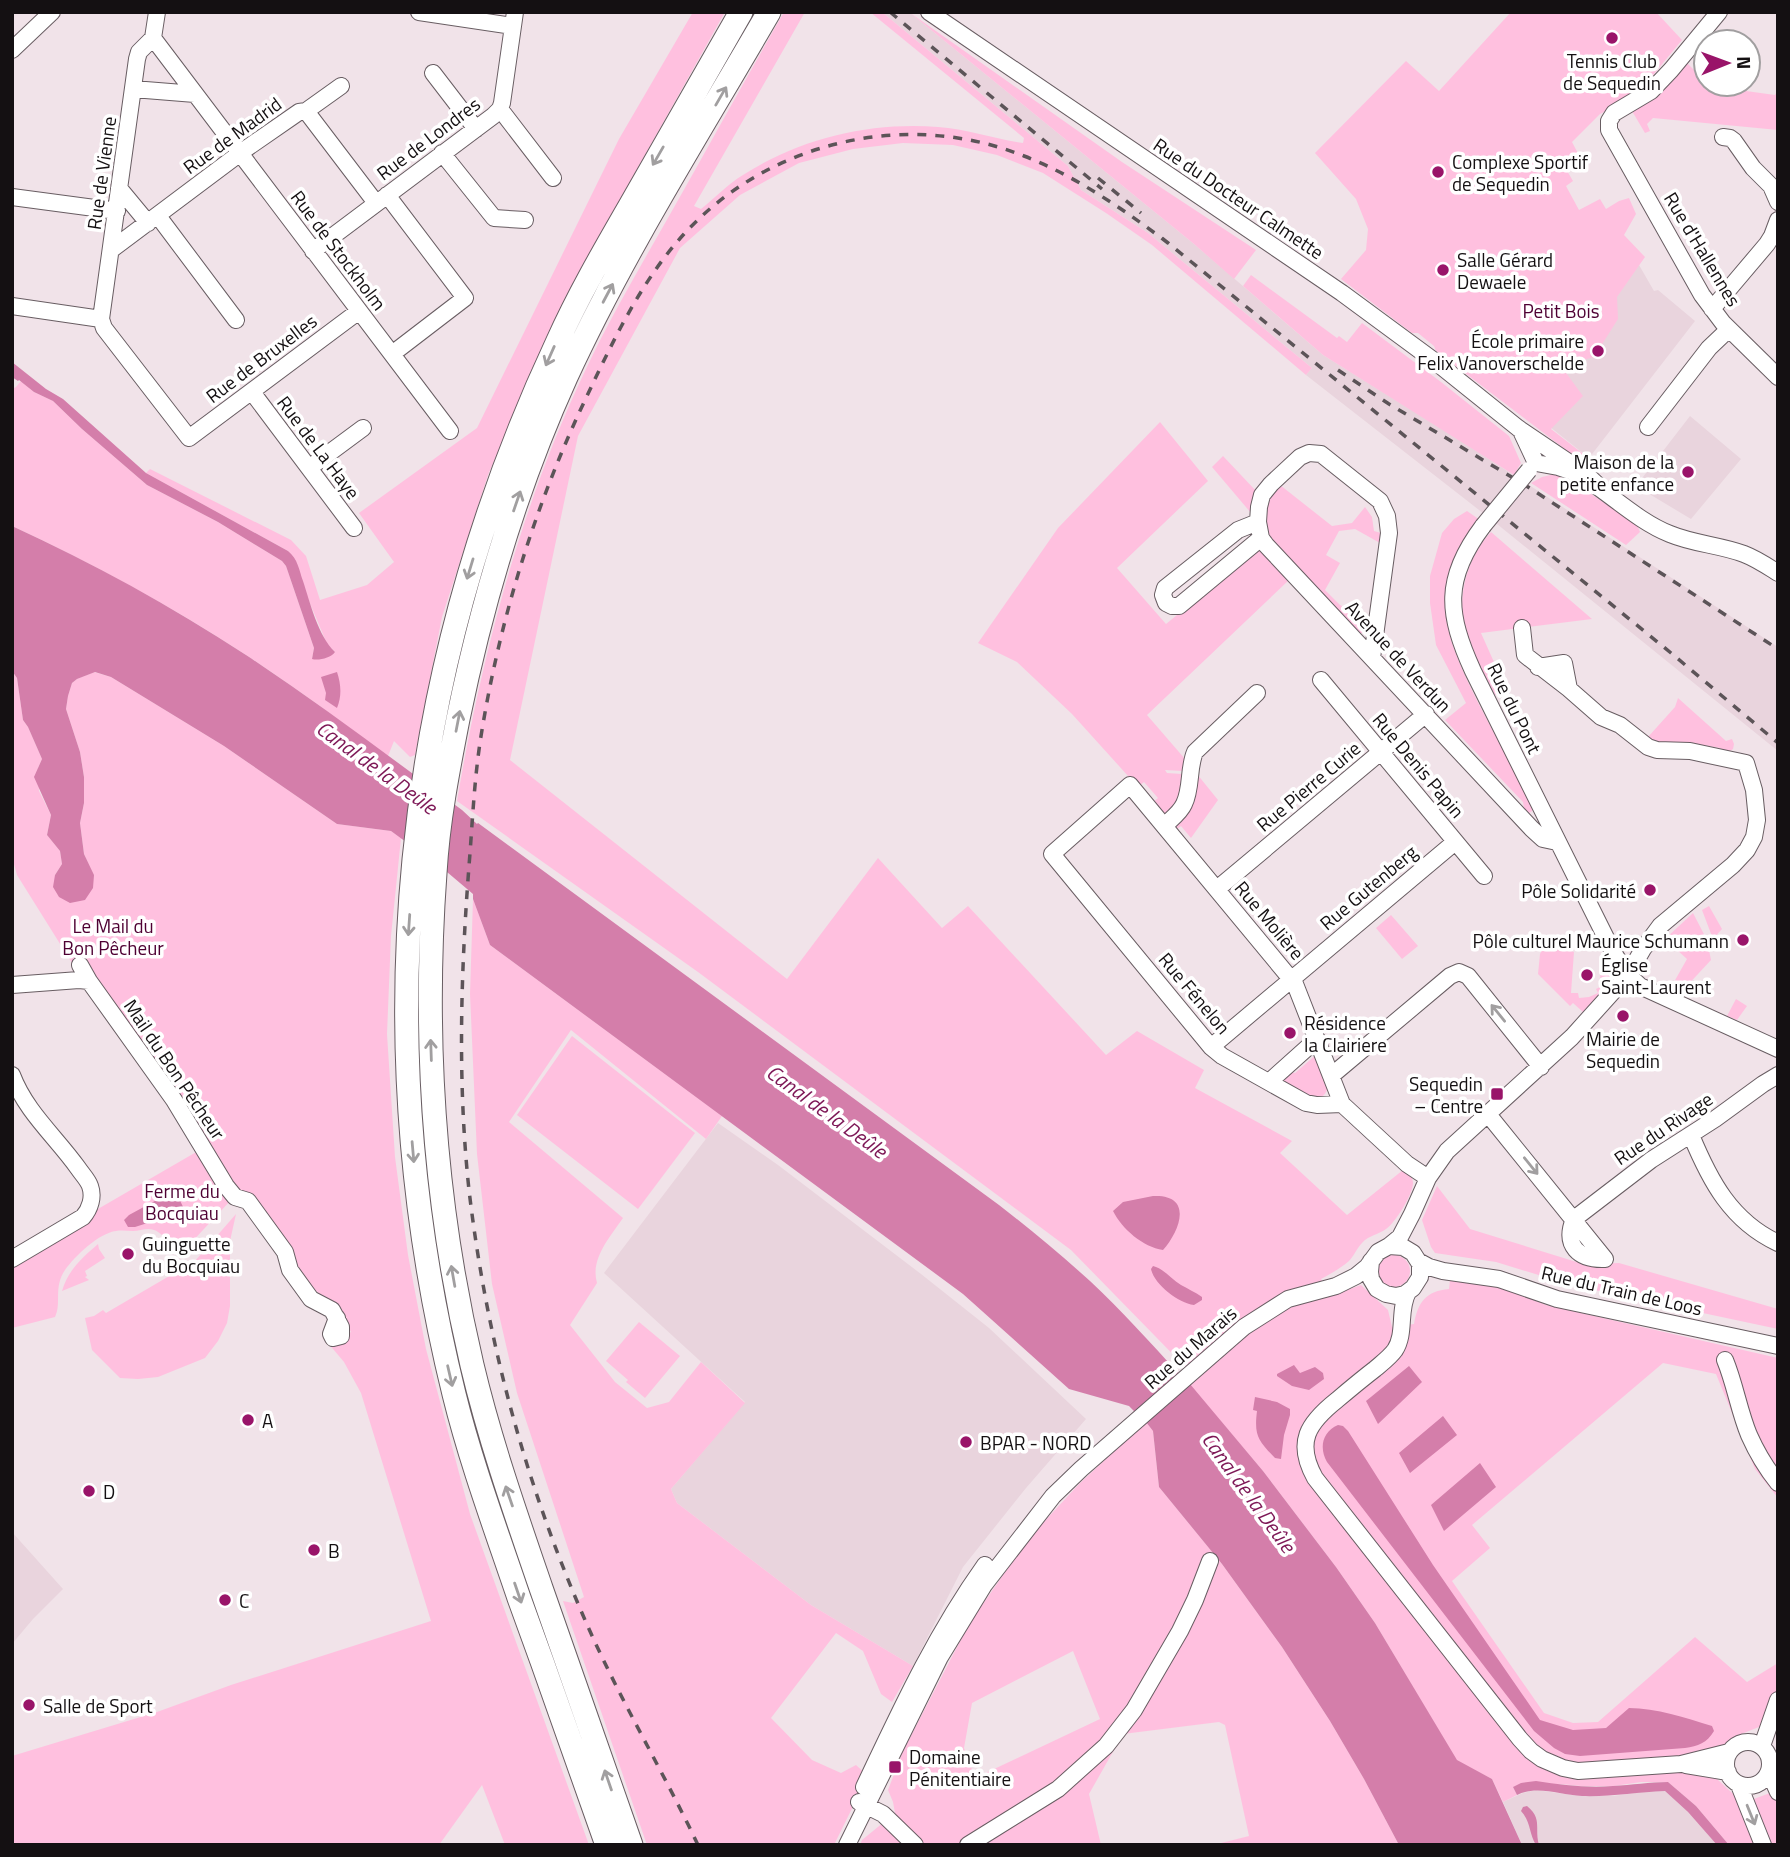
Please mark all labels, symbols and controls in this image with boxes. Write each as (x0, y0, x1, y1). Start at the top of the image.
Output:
north arrow (1692, 28, 1762, 98)
marker: Tennis Club de Sequedin (1604, 30, 1620, 46)
place label: Tennis Club de Sequedin (1563, 46, 1661, 97)
text: N (1730, 56, 1759, 70)
one-way arrow (714, 86, 728, 106)
street label: Rue de Madrid (177, 89, 287, 181)
street label: Rue de Londres (370, 89, 486, 187)
street label: Rue de Vienne (79, 114, 123, 232)
street label: Rue du Docteur Calmette (1148, 130, 1330, 266)
one-way arrow (651, 146, 665, 166)
place label: Complexe Sportif de Sequedin (1452, 147, 1589, 198)
marker: Complexe Sportif de Sequedin (1430, 164, 1446, 180)
street label: Rue de Stockholm (284, 184, 394, 316)
street label: Rue d'Hallennes (1657, 186, 1749, 312)
place label: Salle Gérard Dewaele (1457, 245, 1553, 296)
marker: Salle Gérard Dewaele (1435, 262, 1451, 278)
one-way arrow (601, 283, 615, 304)
park label: Petit Bois (1522, 296, 1600, 325)
street label: Rue de Bruxelles (199, 306, 323, 410)
place label: École primaire Felix Vanoverschelde (1417, 326, 1584, 377)
marker: École primaire Felix Vanoverschelde (1590, 343, 1606, 359)
one-way arrow (543, 345, 556, 367)
street label: Rue de La Haye (270, 389, 368, 505)
place label: Maison de la petite enfance (1560, 447, 1674, 498)
marker: Maison de la petite enfance (1680, 464, 1696, 480)
one-way arrow (512, 491, 524, 513)
one-way arrow (463, 558, 476, 580)
street label: Avenue de Verdun (1339, 593, 1459, 719)
street label: Rue du Pont (1481, 658, 1550, 759)
street label: Rue Denis Papin (1366, 706, 1472, 824)
one-way arrow (451, 710, 465, 733)
water label: Canal de la Deûle (310, 712, 445, 823)
street label: Rue Pierre Curie (1250, 734, 1366, 838)
street label: Rue Gutenberg (1313, 837, 1423, 937)
street label: Rue Molière (1228, 874, 1312, 966)
place label: Pôle Solidarité (1521, 876, 1636, 905)
marker: Pôle Solidarité (1642, 882, 1658, 898)
park label: Le Mail du Bon Pêcheur (62, 911, 164, 962)
one-way arrow (402, 913, 415, 935)
place label: Pôle culturel Maurice Schumann (1473, 926, 1729, 955)
marker: Pôle culturel Maurice Schumann (1735, 932, 1751, 948)
street label: Rue Fénelon (1152, 946, 1238, 1040)
place label: Église Saint-Laurent (1601, 950, 1712, 1001)
marker: Église Saint-Laurent (1579, 967, 1595, 983)
street label: Mail du Bon Pêcheur (117, 993, 233, 1146)
one-way arrow (1490, 1005, 1506, 1023)
place label: Résidence la Clairiere (1304, 1008, 1387, 1059)
marker: Mairie de Sequedin (1615, 1008, 1631, 1024)
place label: Mairie de Sequedin (1586, 1024, 1660, 1075)
marker: Résidence la Clairiere (1282, 1025, 1298, 1041)
one-way arrow (424, 1038, 438, 1061)
water label: Canal de la Deûle (760, 1056, 895, 1167)
place label: Sequedin – Centre (1409, 1069, 1483, 1120)
street label: Rue du Rivage (1608, 1084, 1718, 1172)
marker: Sequedin – Centre (1489, 1086, 1505, 1102)
one-way arrow (407, 1140, 420, 1163)
one-way arrow (1522, 1157, 1538, 1175)
park label: Ferme du Bocquiau (144, 1176, 220, 1227)
place label: Guinguette du Bocquiau (142, 1229, 240, 1280)
marker: Guinguette du Bocquiau (120, 1246, 136, 1262)
street label: Rue du Train de Loos (1539, 1257, 1706, 1323)
one-way arrow (446, 1265, 460, 1288)
street label: Rue du Marais (1137, 1298, 1243, 1395)
one-way arrow (444, 1364, 457, 1387)
place label: A (262, 1406, 273, 1435)
marker: A (240, 1412, 256, 1428)
water label: Canal de la Deûle (1194, 1425, 1305, 1560)
place label: BPAR - NORD (980, 1428, 1091, 1457)
marker: BPAR - NORD (958, 1434, 974, 1450)
place label: D (103, 1477, 115, 1506)
marker: D (81, 1483, 97, 1499)
one-way arrow (502, 1486, 514, 1508)
place label: B (328, 1536, 340, 1565)
marker: B (306, 1542, 322, 1558)
one-way arrow (513, 1582, 525, 1604)
place label: C (239, 1586, 249, 1615)
marker: C (217, 1592, 233, 1608)
place label: Salle de Sport (43, 1691, 153, 1720)
marker: Salle de Sport (21, 1697, 37, 1713)
place label: Domaine Pénitentiaire (909, 1742, 1011, 1793)
marker: Domaine Pénitentiaire (887, 1759, 903, 1775)
one-way arrow (601, 1770, 614, 1792)
one-way arrow (1746, 1803, 1759, 1825)

